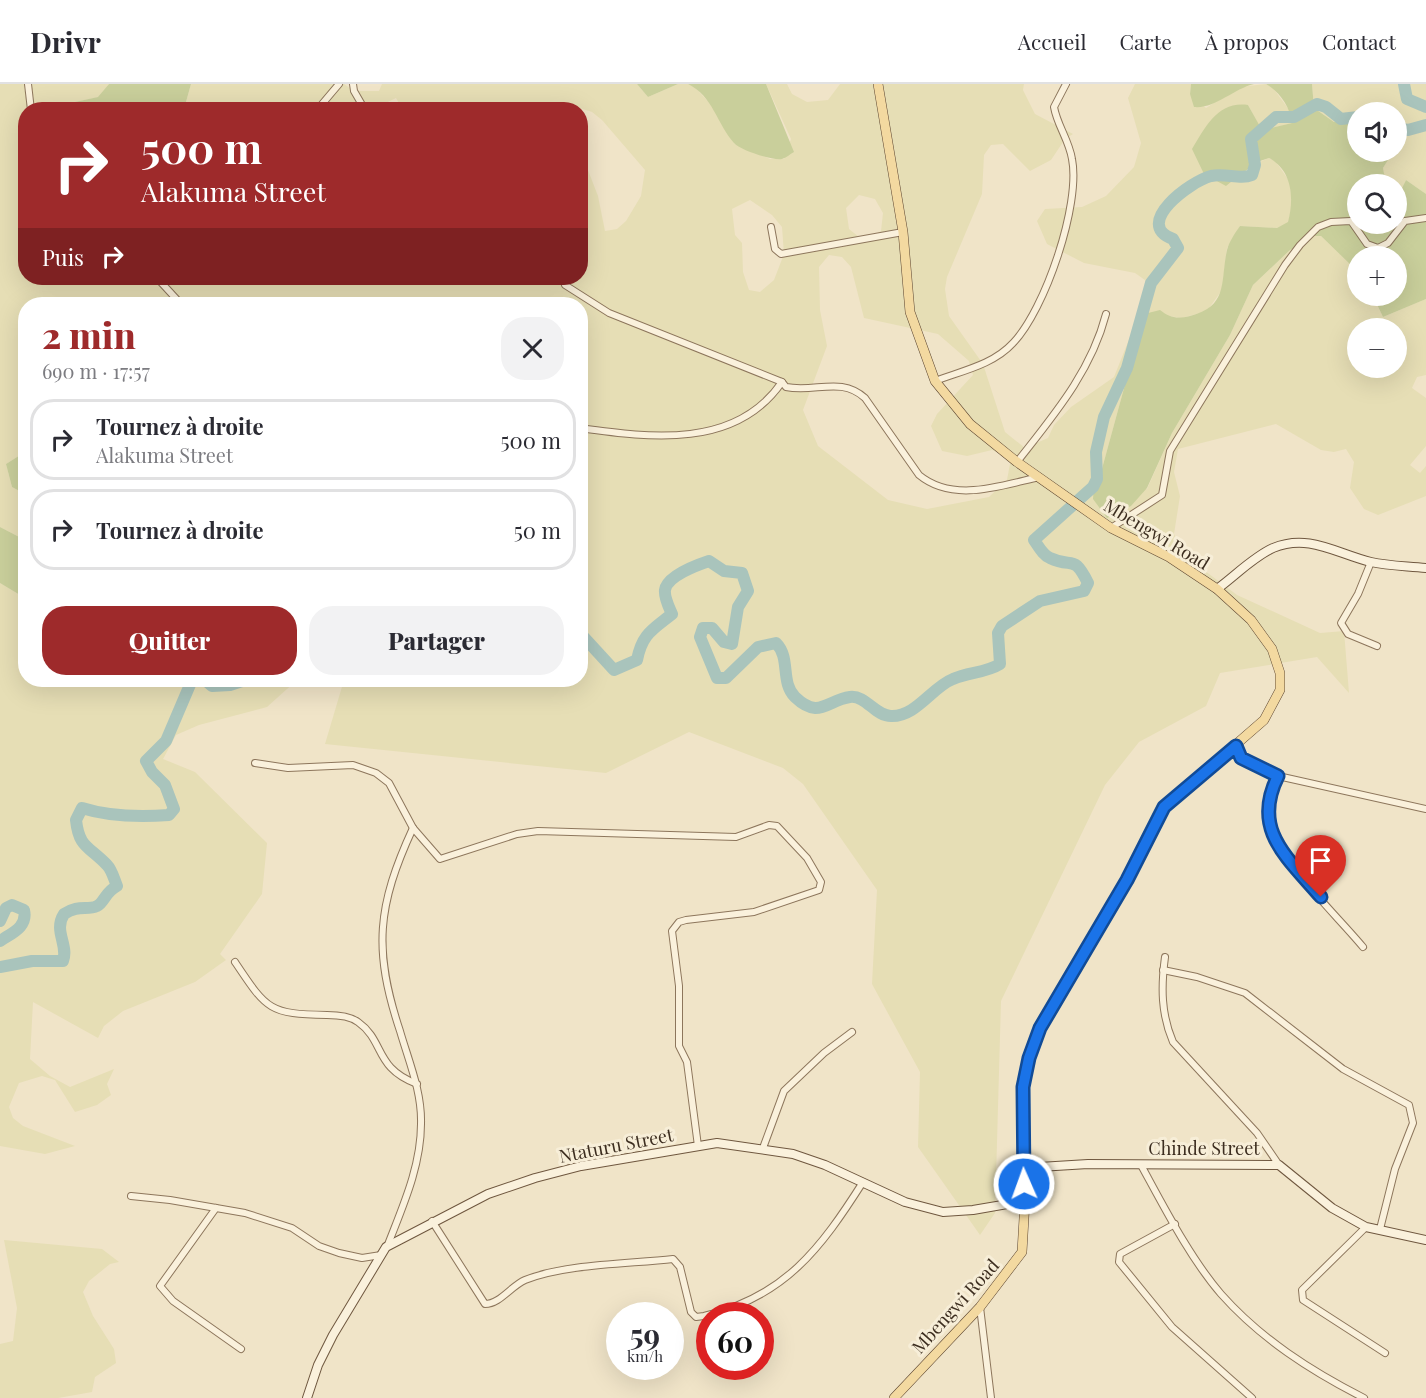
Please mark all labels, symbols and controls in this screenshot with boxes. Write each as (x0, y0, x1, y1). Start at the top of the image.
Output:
text: Drivr (30, 23, 101, 60)
text: Accueil (1018, 27, 1086, 55)
text: Carte (1119, 27, 1172, 55)
text: À propos (1205, 27, 1289, 55)
text: Contact (1322, 27, 1396, 55)
map controls (1347, 102, 1407, 378)
button: sound (1347, 102, 1407, 162)
text: 500 m (141, 119, 262, 175)
icon: right (42, 126, 120, 204)
text: Alakuma Street (141, 173, 326, 209)
button: search (1347, 174, 1407, 234)
icon: right (96, 240, 129, 273)
text: Puis (42, 242, 84, 272)
button: + (1347, 246, 1407, 306)
text: 2 min (42, 310, 136, 358)
button: close (501, 317, 564, 380)
button: − (1347, 318, 1407, 378)
text: 690 m · 17:57 (42, 357, 150, 384)
text: Tournez à droite (96, 411, 264, 441)
icon: right (45, 423, 78, 456)
text: 500 m (500, 425, 561, 455)
text: Alakuma Street (96, 441, 233, 468)
street label: Mbengwi Road (1100, 493, 1215, 575)
icon: right (45, 513, 78, 546)
text: Tournez à droite (96, 515, 264, 545)
text: 50 m (514, 515, 561, 545)
button: Quitter (42, 606, 297, 675)
button: Partager (309, 606, 564, 675)
pin (1295, 835, 1346, 897)
icon: arrive (1304, 844, 1337, 877)
street label: Ntaturu Street (557, 1122, 676, 1168)
street label: Chinde Street (1148, 1136, 1260, 1160)
position arrow (992, 1152, 1056, 1216)
street label: Mbengwi Road (906, 1253, 1004, 1358)
speed limit sign: 60 (696, 1302, 774, 1380)
text: 59 (630, 1314, 660, 1354)
text: km/h (627, 1346, 663, 1366)

